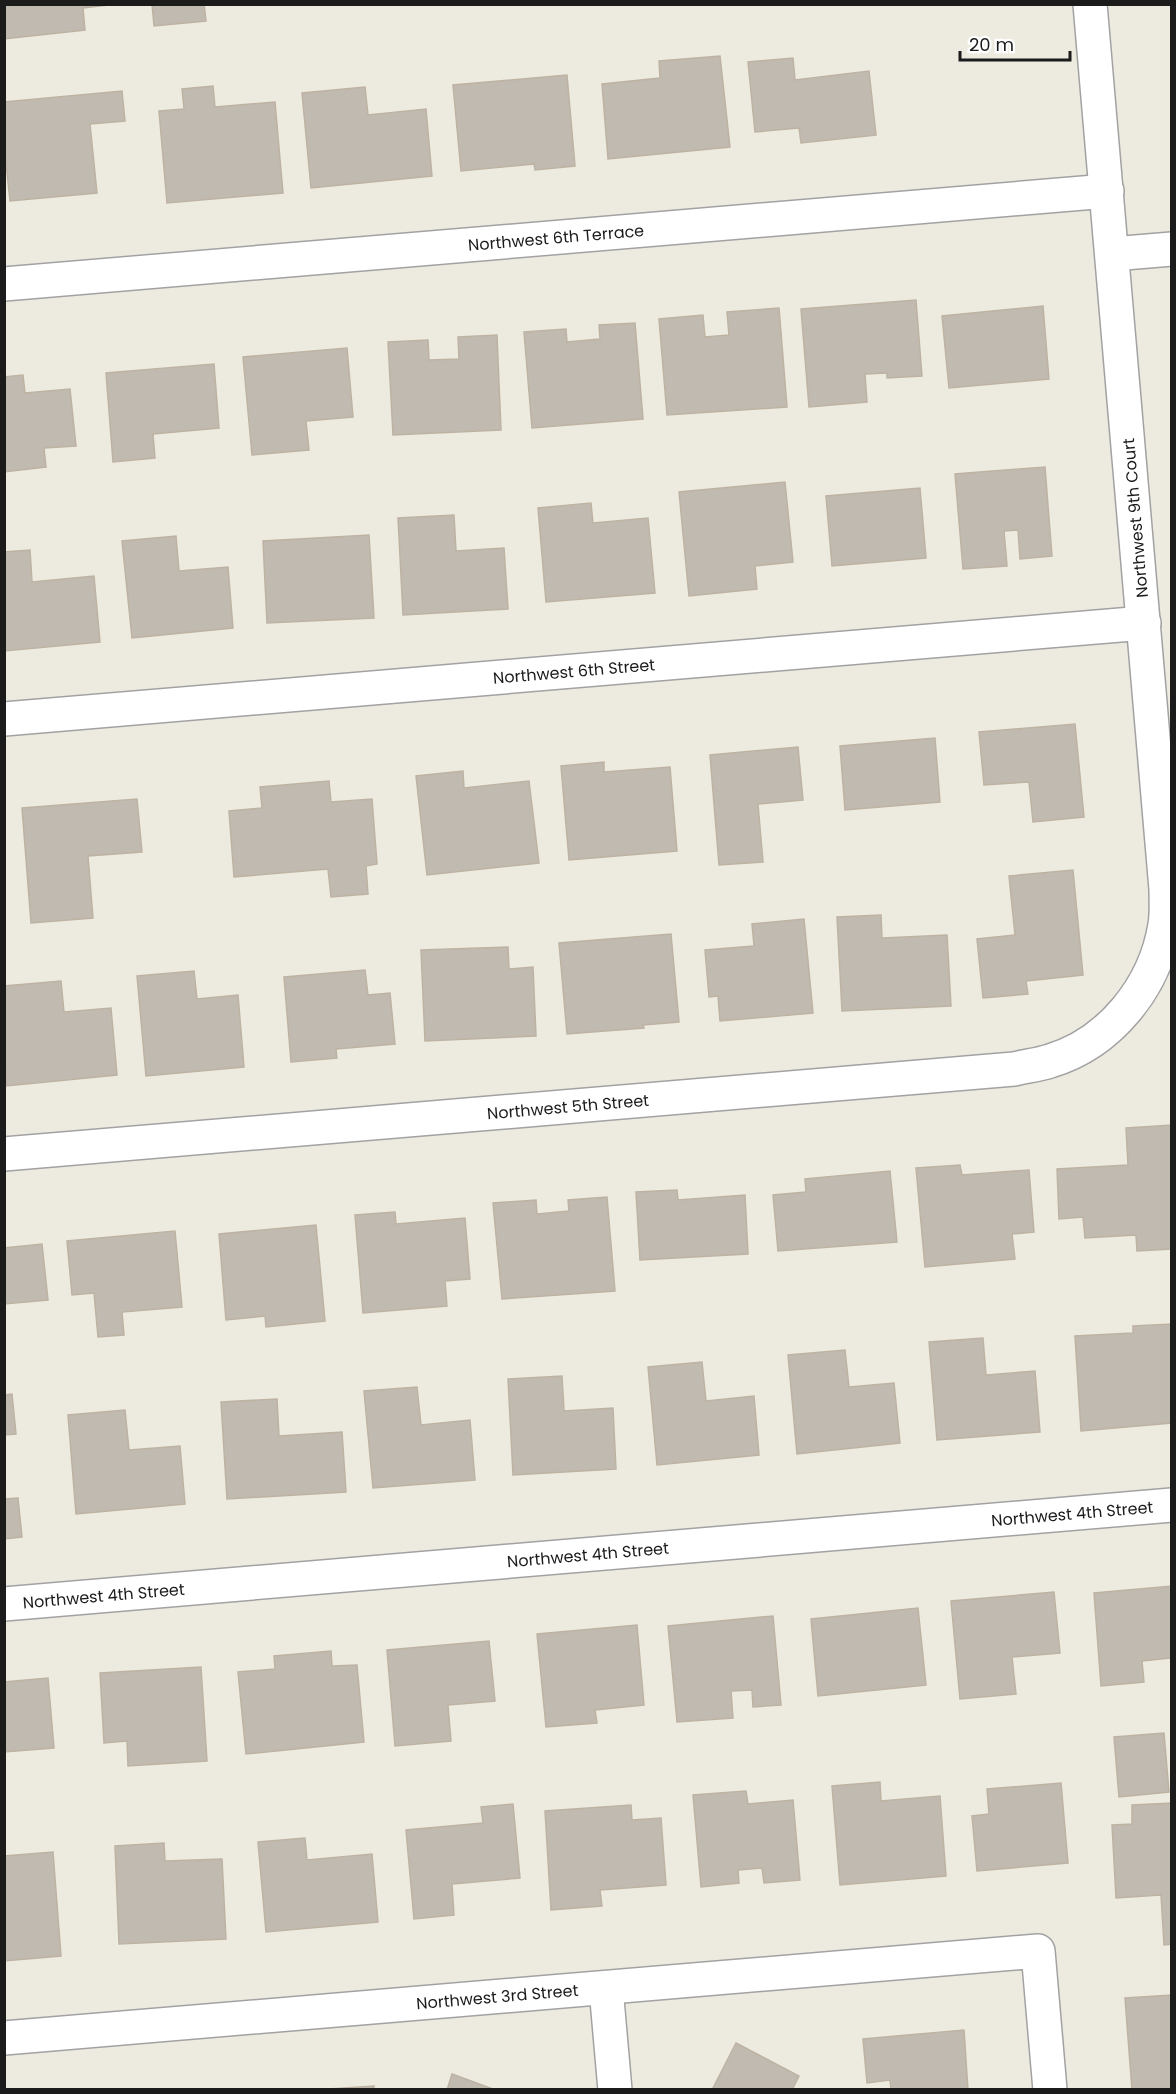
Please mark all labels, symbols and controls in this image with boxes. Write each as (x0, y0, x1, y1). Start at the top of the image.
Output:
scale bar (960, 24, 1070, 62)
text: 20 m (969, 32, 1014, 57)
street label: Northwest 6th Terrace (467, 219, 645, 257)
street label: Northwest 9th Court (1117, 437, 1154, 599)
street label: Northwest 6th Street (492, 653, 656, 690)
street label: Northwest 5th Street (486, 1089, 650, 1125)
street label: Northwest 4th Street (990, 1496, 1154, 1532)
street label: Northwest 4th Street (506, 1537, 670, 1573)
street label: Northwest 4th Street (22, 1578, 186, 1614)
street label: Northwest 3rd Street (415, 1979, 579, 2015)

